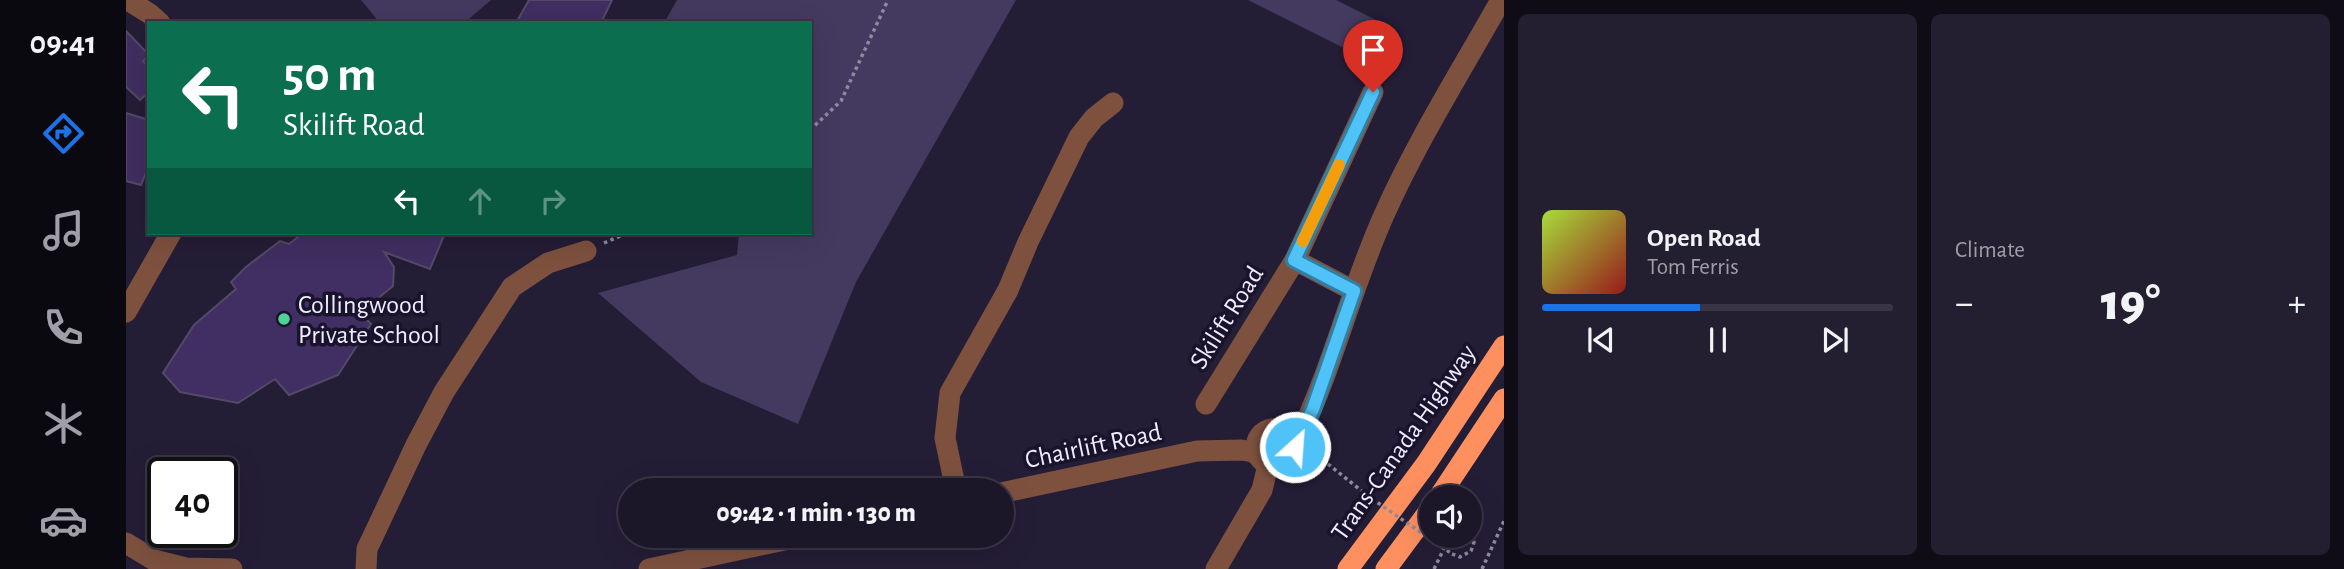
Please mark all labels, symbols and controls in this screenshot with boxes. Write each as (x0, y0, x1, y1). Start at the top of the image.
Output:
pin (1343, 20, 1403, 92)
text: 09:41 (29, 27, 97, 59)
icon: arrive (1354, 31, 1392, 69)
icon: left (168, 49, 259, 140)
text: 50 m (283, 51, 377, 100)
icon: directions (39, 109, 88, 158)
text: Skilift Road (283, 109, 425, 141)
icon: left (388, 182, 426, 220)
icon: ahead (461, 182, 499, 220)
icon: right (534, 182, 572, 220)
icon: music (39, 206, 88, 255)
text: Open Road (1647, 225, 1761, 251)
text: Climate (1955, 239, 2025, 262)
text: Tom Ferris (1647, 256, 1739, 279)
street label: Skilift Road (1185, 262, 1268, 373)
text: 19° (2101, 277, 2160, 329)
text: − (1955, 285, 1973, 323)
text: + (2288, 285, 2306, 323)
place label: Collingwood Private School (298, 292, 440, 348)
icon: phone (39, 303, 88, 352)
marker: Collingwood Private School (276, 311, 292, 327)
icon: previous (1582, 321, 1620, 359)
icon: pause (1699, 321, 1737, 359)
icon: next (1816, 321, 1854, 359)
street label: Trans-Canada Highway (1327, 340, 1481, 545)
icon: climate (39, 399, 88, 448)
position arrow (1258, 410, 1332, 484)
street label: Chairlift Road (1023, 419, 1164, 473)
speed limit sign: 40 (147, 457, 238, 548)
map controls (1419, 485, 1482, 548)
button: sound (1419, 485, 1482, 548)
icon: car (39, 496, 88, 545)
text: 09:42 · 1 min · 130 m (716, 500, 916, 526)

